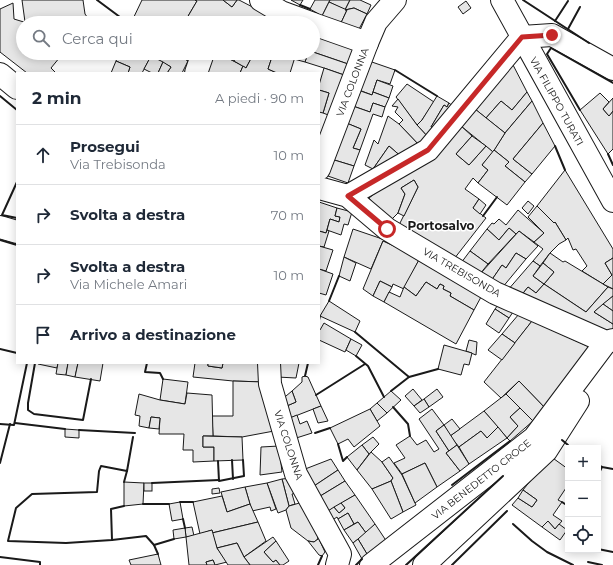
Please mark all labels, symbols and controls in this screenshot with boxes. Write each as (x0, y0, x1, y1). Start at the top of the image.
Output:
search box (16, 16, 320, 60)
route end (543, 26, 561, 44)
icon: search (30, 27, 52, 49)
text: Cerca qui (62, 29, 133, 48)
street label: VIA COLONNA (333, 45, 372, 118)
street label: VIA FILIPPO TURATI (527, 55, 586, 148)
text: 2 min (32, 88, 82, 108)
text: A piedi · 90 m (215, 90, 304, 106)
text: Prosegui (70, 137, 140, 156)
icon: ahead (32, 144, 54, 166)
text: 10 m (274, 147, 304, 163)
text: Via Trebisonda (70, 156, 166, 172)
icon: right (32, 204, 54, 226)
text: Svolta a destra (70, 205, 185, 224)
text: 70 m (271, 207, 304, 223)
district label: Portosalvo (408, 218, 475, 233)
route start (378, 220, 396, 238)
street label: VIA TREBISONDA (420, 245, 504, 300)
text: Svolta a destra (70, 257, 185, 276)
icon: right (32, 264, 54, 286)
text: 10 m (274, 267, 304, 283)
text: Via Michele Amari (70, 276, 187, 292)
icon: arrive (32, 324, 54, 346)
text: Arrivo a destinazione (70, 325, 236, 344)
street label: VIA COLONNA (271, 409, 306, 482)
street label: VIA BENEDETTO CROCE (429, 436, 534, 522)
map controls (565, 445, 601, 553)
button: + (565, 445, 601, 481)
button: − (565, 481, 601, 517)
button: locate (565, 517, 601, 553)

